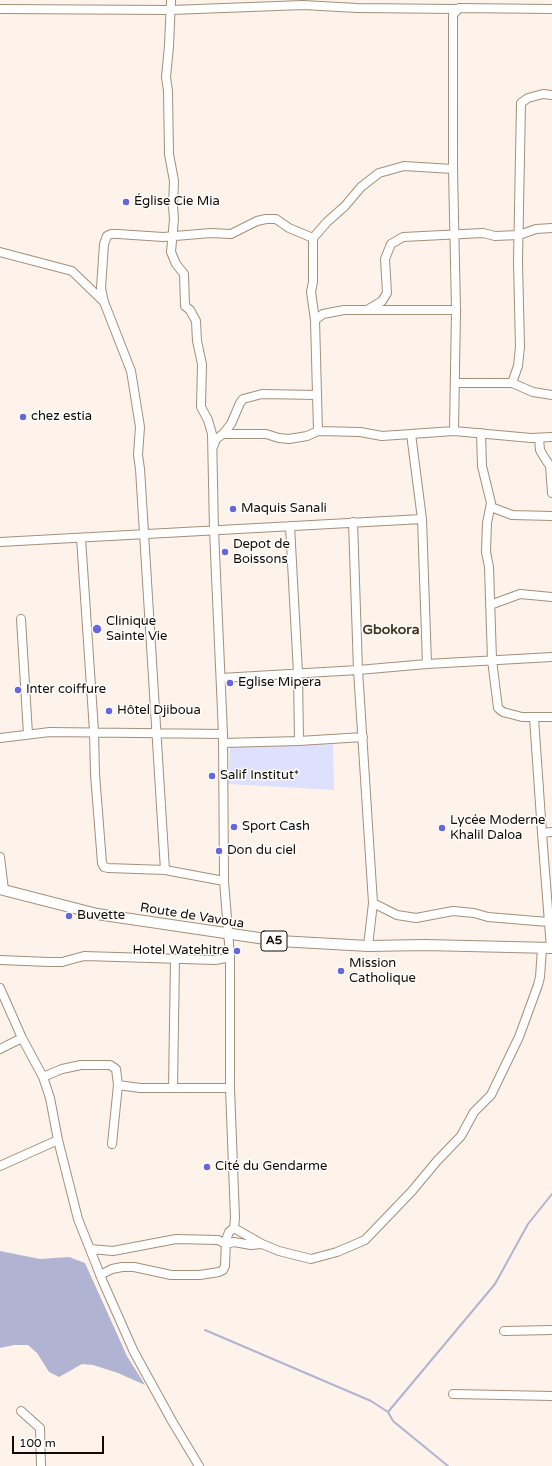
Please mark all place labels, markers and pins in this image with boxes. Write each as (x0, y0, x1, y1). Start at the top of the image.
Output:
place label: Église Cie Mia (134, 194, 220, 210)
marker: Église Cie Mia (121, 197, 131, 207)
place label: chez estia (31, 409, 92, 425)
marker: chez estia (18, 412, 28, 422)
place label: Maquis Sanali (241, 501, 327, 517)
marker: Maquis Sanali (228, 504, 238, 514)
place label: Depot de Boissons (233, 537, 290, 568)
marker: Depot de Boissons (220, 547, 230, 557)
place label: Clinique Sainte Vie (106, 614, 167, 645)
marker: Clinique Sainte Vie (91, 623, 103, 635)
place label: Eglise Mipera (238, 675, 321, 691)
marker: Eglise Mipera (225, 678, 235, 688)
place label: Inter coiffure (26, 682, 106, 698)
marker: Inter coiffure (13, 685, 23, 695)
place label: Hôtel Djiboua (117, 703, 201, 719)
marker: Hôtel Djiboua (104, 706, 114, 716)
place label: Salif Institut* (220, 768, 299, 784)
marker: Salif Institut* (207, 771, 217, 781)
place label: Lycée Moderne Khalil Daloa (450, 813, 545, 844)
place label: Sport Cash (242, 819, 310, 835)
marker: Sport Cash (229, 822, 239, 832)
marker: Lycée Moderne Khalil Daloa (437, 823, 447, 833)
place label: Don du ciel (227, 843, 296, 859)
marker: Don du ciel (214, 846, 224, 856)
place label: Buvette (77, 908, 125, 924)
marker: Buvette (64, 911, 74, 921)
place label: Hotel Watehitre (132, 943, 229, 959)
marker: Hotel Watehitre (232, 946, 242, 956)
place label: Mission Catholique (349, 956, 416, 987)
marker: Mission Catholique (336, 966, 346, 976)
place label: Cité du Gendarme (215, 1159, 327, 1175)
marker: Cité du Gendarme (202, 1162, 212, 1172)

